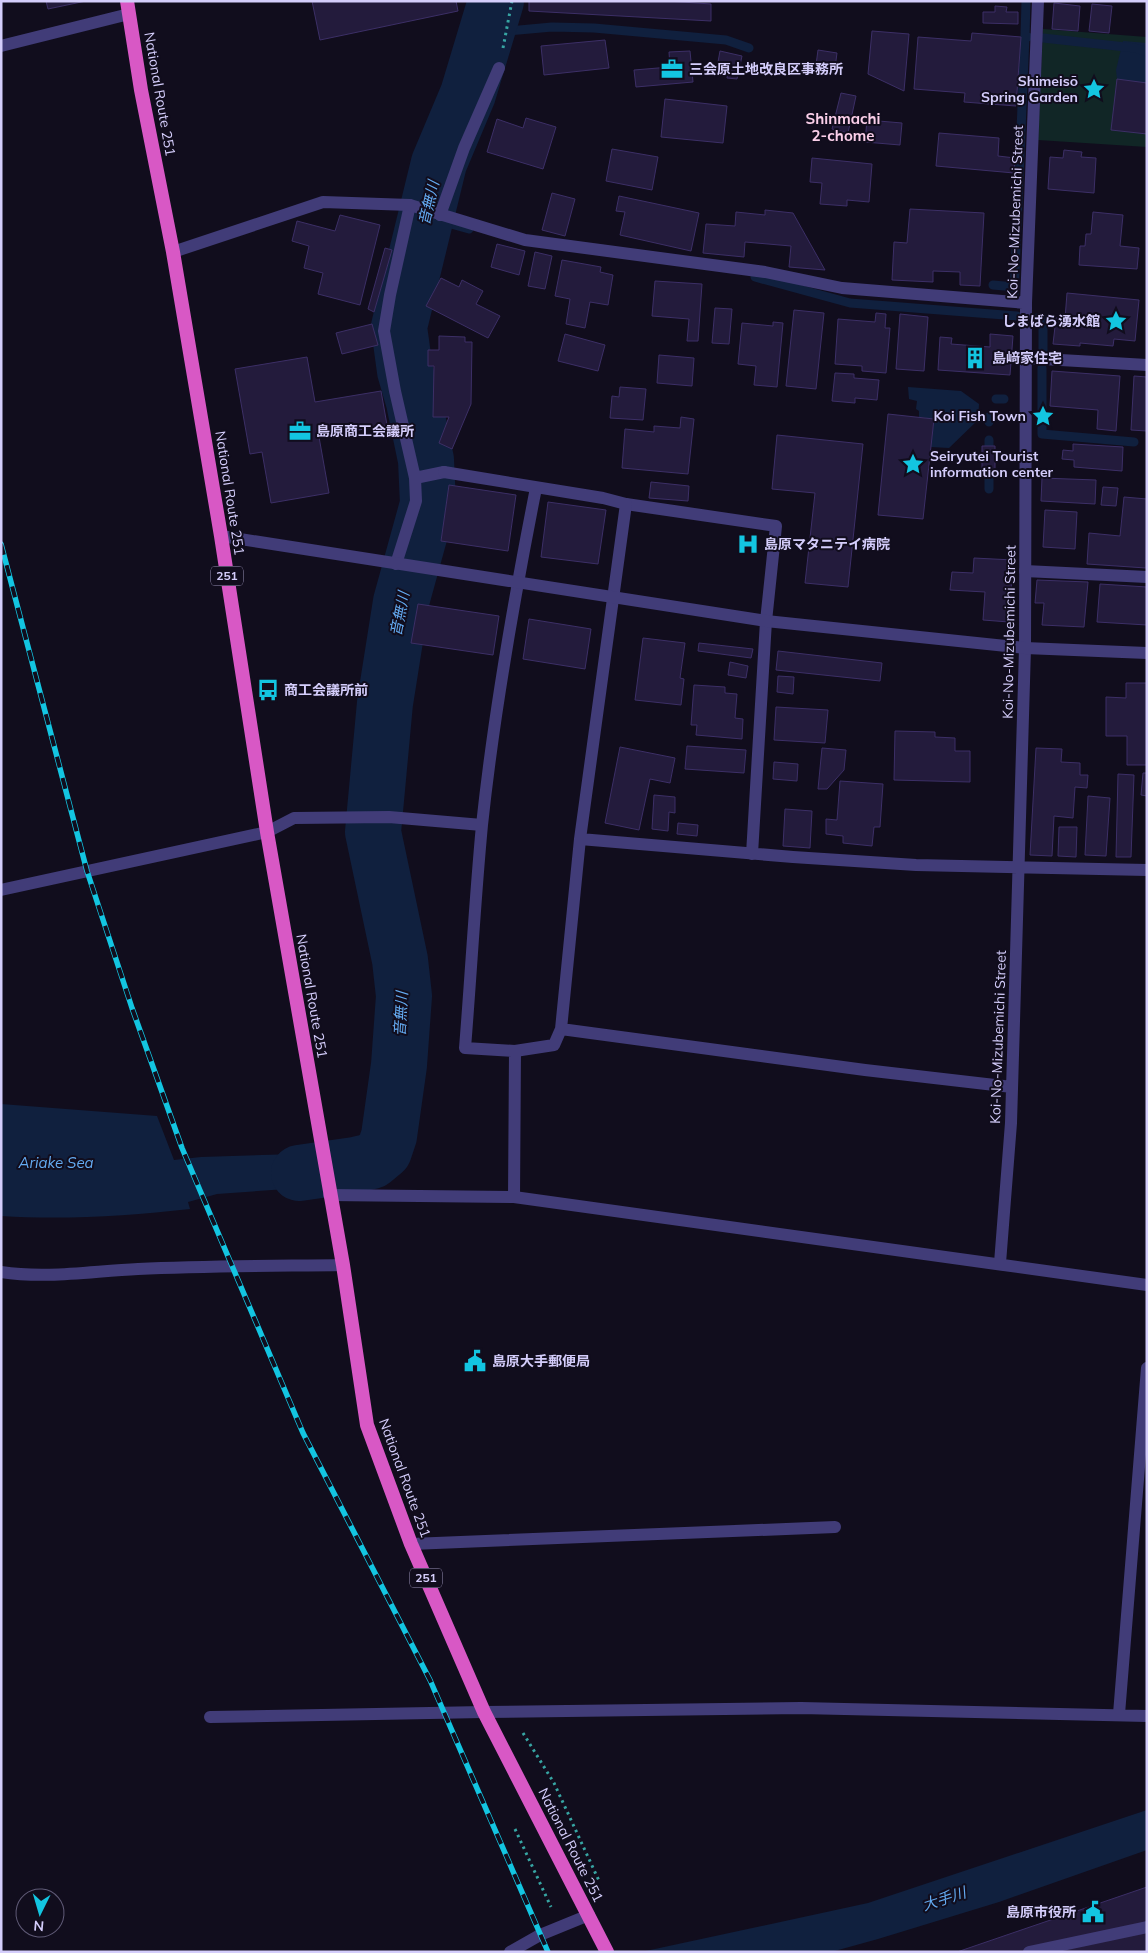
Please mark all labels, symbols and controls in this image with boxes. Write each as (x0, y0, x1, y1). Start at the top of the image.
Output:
street label: National Route 251 (140, 31, 180, 157)
office icon: 三会原土地改良区事務所 (659, 56, 685, 82)
place label: 三会原土地改良区事務所 (689, 60, 843, 78)
place label: Shimeisō Spring Garden (981, 72, 1078, 106)
place icon: Shimeisō Spring Garden (1081, 76, 1107, 102)
district label: Shinmachi 2-chome (806, 109, 881, 145)
street label: Koi-No-Mizubemichi Street (1003, 125, 1027, 299)
water label: 音無川 (414, 177, 443, 227)
place icon: しまばら湧水館 (1103, 308, 1129, 334)
place label: しまばら湧水館 (1002, 312, 1100, 330)
building icon: 島﨑家住宅 (962, 345, 988, 371)
place label: 島﨑家住宅 (992, 349, 1062, 367)
place icon: Koi Fish Town (1030, 403, 1056, 429)
place label: Koi Fish Town (934, 407, 1026, 425)
office icon: 島原商工会議所 (287, 418, 313, 444)
place label: 島原商工会議所 (316, 422, 414, 440)
street label: National Route 251 (211, 430, 249, 556)
place label: Seiryutei Tourist information center (930, 447, 1054, 481)
place icon: Seiryutei Tourist information center (900, 451, 926, 477)
hospital icon: 島原マタニテイ病院 (735, 531, 761, 557)
place label: 島原マタニテイ病院 (764, 535, 890, 553)
street label: Koi-No-Mizubemichi Street (998, 545, 1020, 719)
road number: 251 (211, 566, 243, 586)
water label: 音無川 (386, 588, 414, 638)
bus stop icon: 商工会議所前 (255, 677, 281, 703)
place label: 商工会議所前 (284, 681, 368, 699)
street label: National Route 251 (292, 933, 332, 1059)
street label: Koi-No-Mizubemichi Street (986, 950, 1010, 1124)
water label: 音無川 (390, 989, 411, 1037)
water label: Ariake Sea (17, 1153, 94, 1172)
public building icon: 島原大手郵便局 (462, 1348, 488, 1374)
place label: 島原大手郵便局 (492, 1352, 590, 1370)
street label: National Route 251 (375, 1416, 435, 1540)
road number: 251 (410, 1569, 442, 1588)
street label: National Route 251 (534, 1785, 608, 1905)
water label: 大手川 (920, 1882, 970, 1915)
north arrow (15, 1888, 65, 1938)
public building icon: 島原市役所 (1080, 1899, 1106, 1925)
place label: 島原市役所 (1006, 1903, 1076, 1921)
text: N (33, 1917, 45, 1935)

